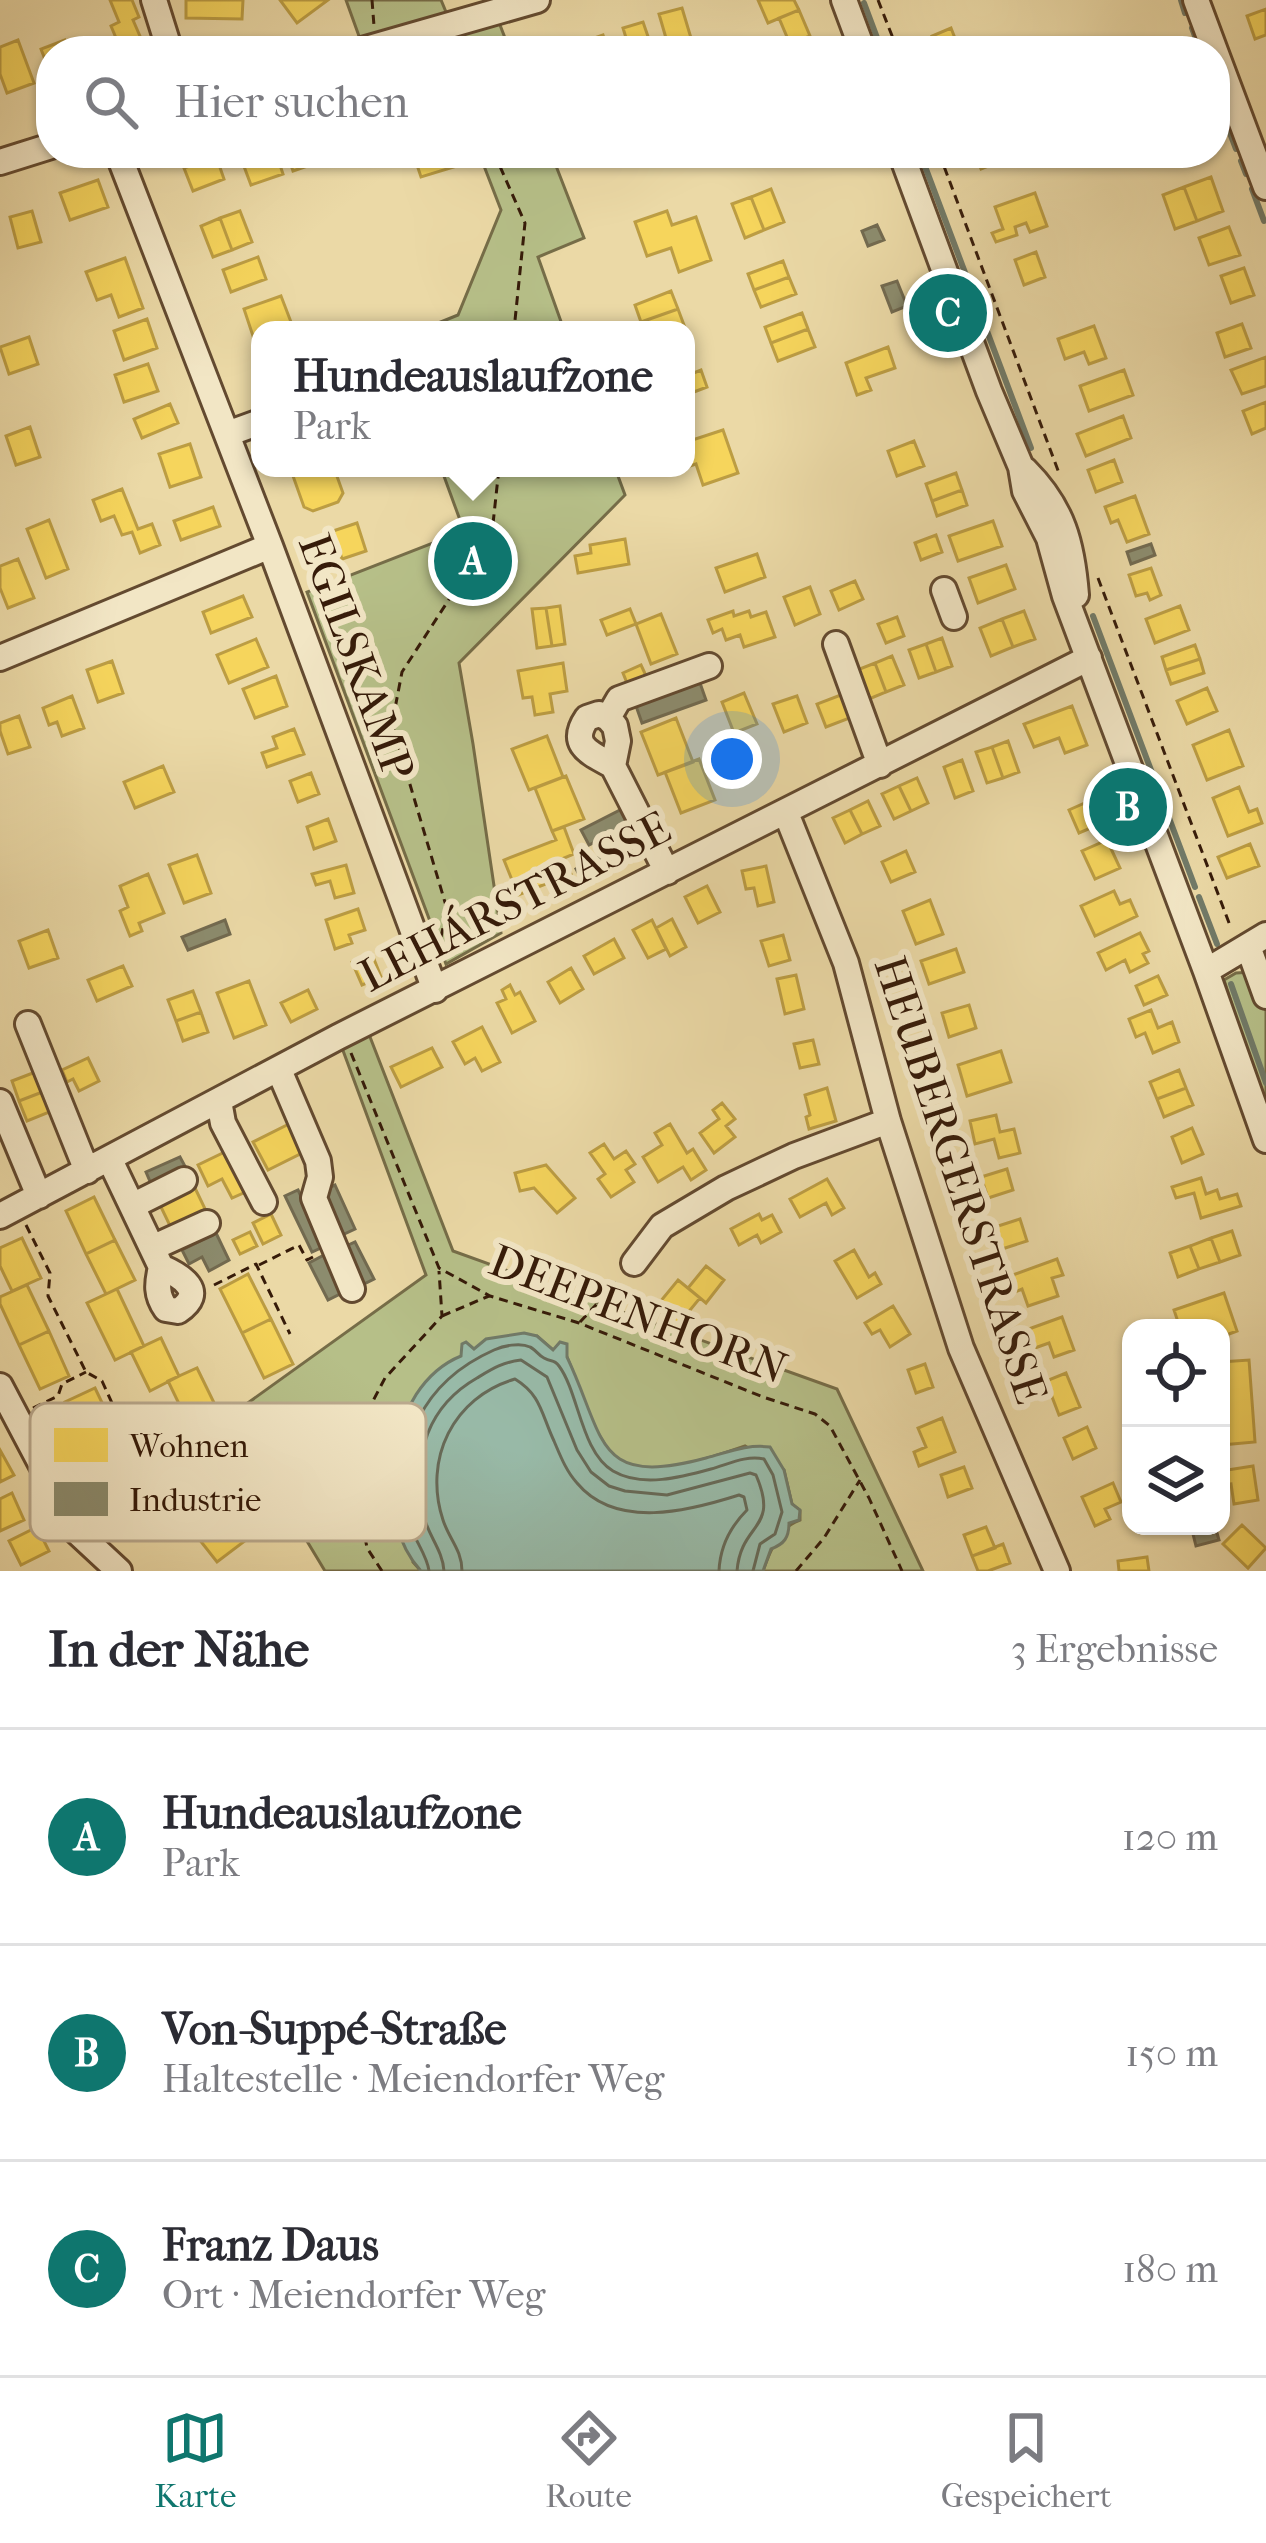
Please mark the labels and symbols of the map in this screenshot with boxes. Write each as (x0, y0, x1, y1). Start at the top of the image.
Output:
pin: C (909, 268, 987, 358)
pin: A (434, 516, 512, 606)
street label: EGILSKAMP (287, 527, 425, 787)
your location (702, 729, 762, 789)
pin: B (1089, 762, 1167, 852)
street label: LEHÁRSTRASSE (350, 800, 679, 1003)
street label: HEUBERGERSTRASSE (863, 950, 1057, 1410)
street label: DEEPENHORN (482, 1234, 794, 1396)
legend (30, 1403, 426, 1541)
text: Wohnen (128, 1427, 249, 1466)
text: Industrie (129, 1481, 261, 1520)

